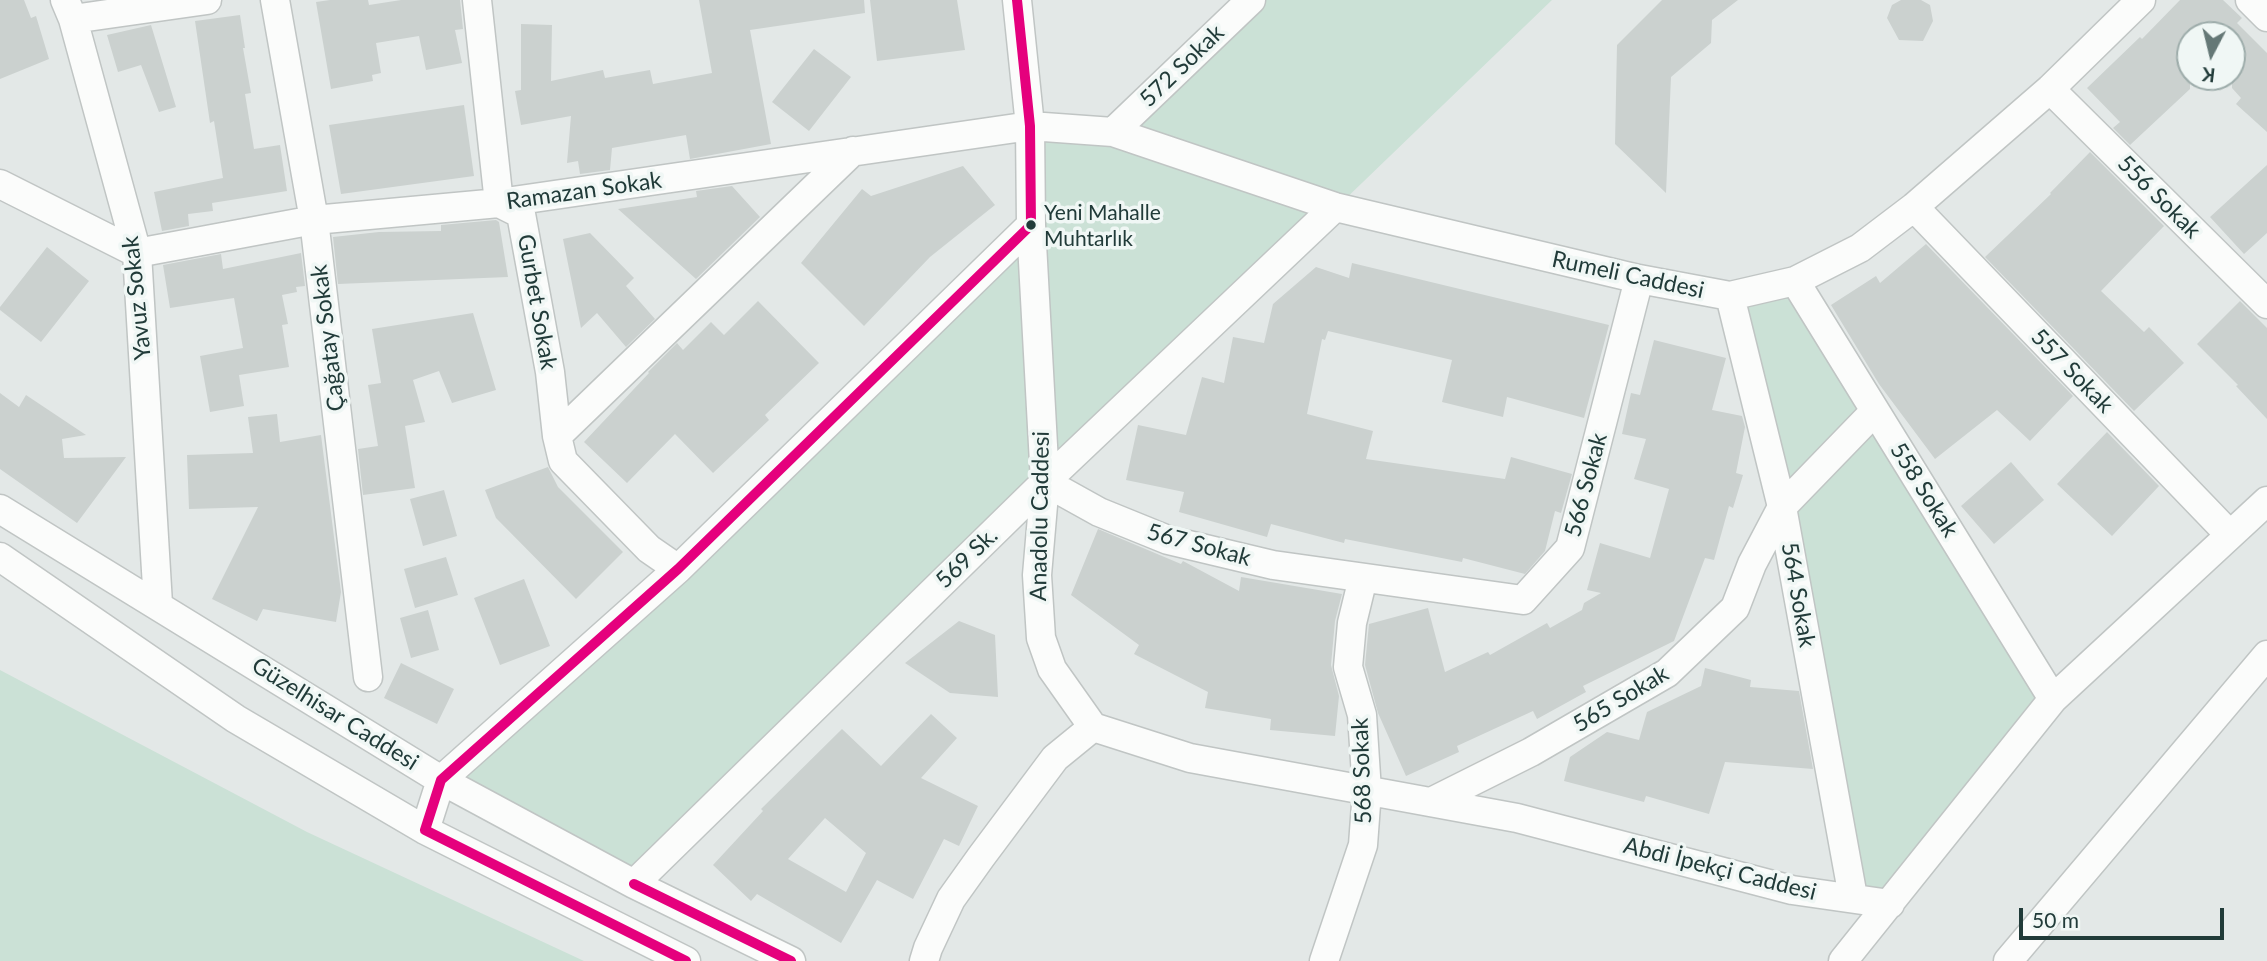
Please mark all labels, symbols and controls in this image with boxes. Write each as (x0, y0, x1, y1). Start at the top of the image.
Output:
street label: 572 Sokak (1134, 19, 1230, 113)
north arrow (2176, 21, 2246, 91)
text: K (2201, 63, 2216, 88)
street label: 556 Sokak (2112, 150, 2206, 244)
street label: Ramazan Sokak (504, 166, 664, 216)
place label: Yeni Mahalle Muhtarlık (1044, 200, 1161, 250)
marker: Yeni Mahalle Muhtarlık (1024, 218, 1038, 232)
street label: Gurbet Sokak (512, 232, 562, 372)
street label: Yavuz Sokak (117, 235, 157, 361)
street label: Rumeli Caddesi (1549, 245, 1707, 305)
street label: Çağatay Sokak (305, 263, 351, 413)
street label: 557 Sokak (2025, 323, 2119, 419)
street label: 566 Sokak (1559, 430, 1613, 540)
street label: Anadolu Caddesi (1025, 431, 1055, 601)
street label: 558 Sokak (1884, 438, 1964, 542)
street label: 567 Sokak (1144, 518, 1254, 572)
street label: 569 Sk. (930, 522, 1004, 594)
street label: 564 Sokak (1775, 540, 1821, 650)
street label: Güzelhisar Caddesi (247, 652, 423, 776)
street label: 565 Sokak (1568, 660, 1674, 738)
street label: 568 Sokak (1346, 717, 1378, 825)
street label: Abdi İpekçi Caddesi (1621, 832, 1819, 906)
scale bar (2022, 894, 2227, 938)
text: 50 m (2032, 907, 2079, 932)

